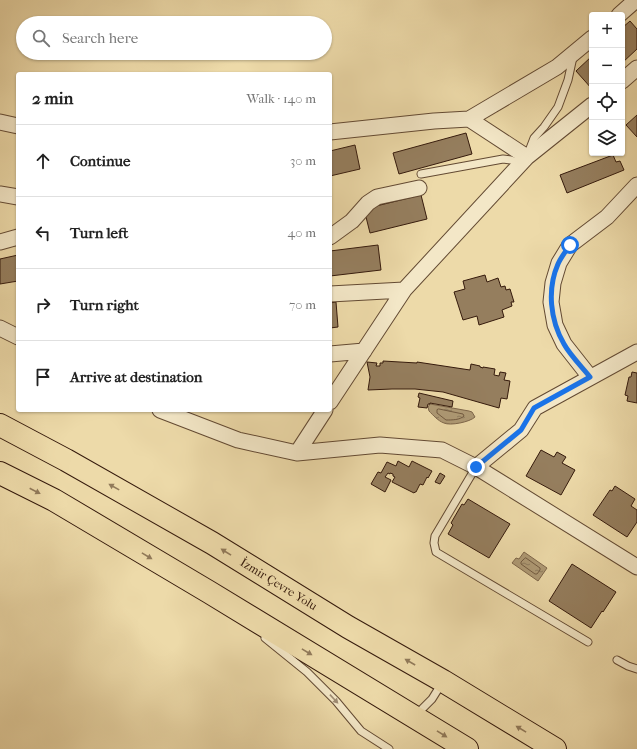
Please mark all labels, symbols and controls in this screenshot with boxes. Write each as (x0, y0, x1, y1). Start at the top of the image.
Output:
map controls (589, 12, 625, 156)
button: + (589, 12, 625, 48)
search box (16, 16, 332, 60)
icon: search (30, 27, 52, 49)
text: Search here (62, 29, 138, 47)
button: − (589, 48, 625, 84)
button: locate (589, 84, 625, 120)
text: 2 min (32, 88, 73, 108)
text: Walk · 140 m (247, 91, 316, 106)
button: layers (589, 120, 625, 156)
icon: ahead (32, 150, 54, 172)
text: Continue (70, 152, 130, 170)
text: 30 m (290, 153, 316, 168)
icon: left (32, 222, 54, 244)
text: Turn left (70, 224, 128, 242)
text: 40 m (288, 225, 316, 240)
route start (561, 236, 579, 254)
icon: right (32, 294, 54, 316)
text: Turn right (70, 296, 139, 314)
text: 70 m (289, 297, 316, 312)
icon: arrive (32, 366, 54, 388)
text: Arrive at destination (70, 368, 202, 386)
route end (467, 458, 485, 476)
one-way arrow (108, 484, 119, 491)
one-way arrow (29, 488, 41, 494)
one-way arrow (221, 548, 231, 556)
one-way arrow (141, 552, 153, 559)
street label: İzmir Çevre Yolu (238, 554, 320, 613)
one-way arrow (301, 648, 313, 655)
one-way arrow (404, 659, 416, 666)
one-way arrow (329, 694, 339, 704)
one-way arrow (515, 725, 527, 732)
one-way arrow (436, 730, 448, 737)

